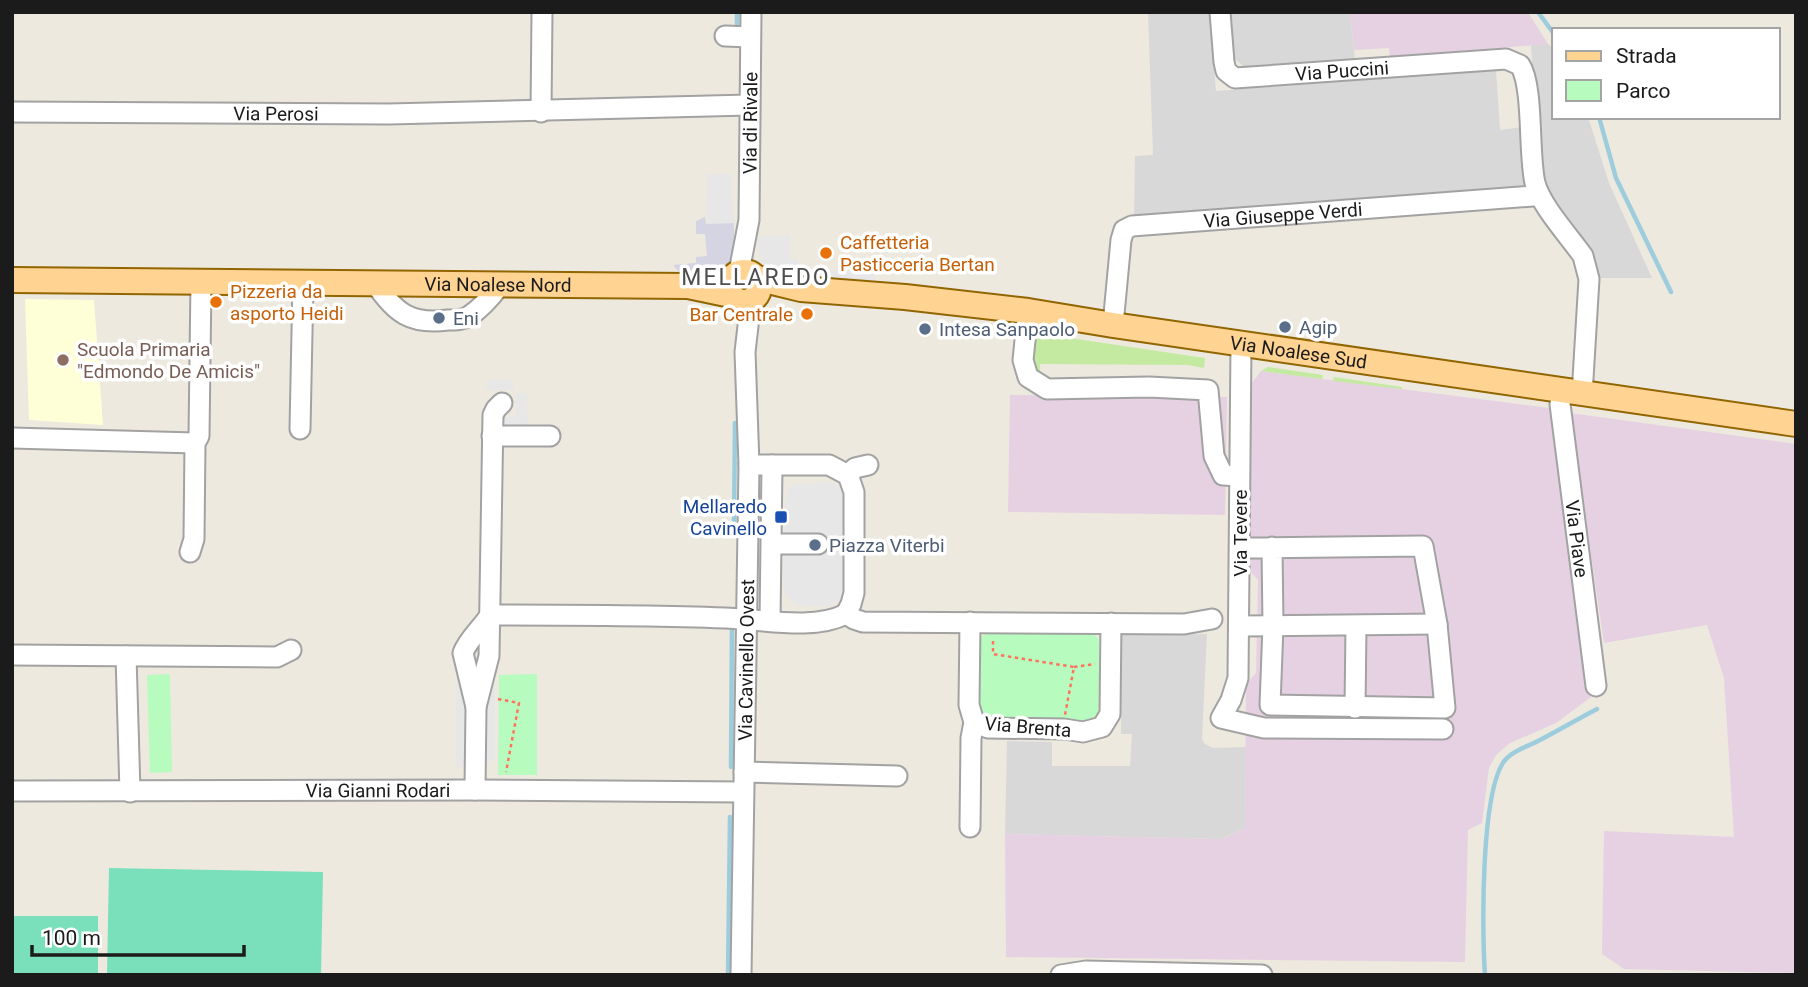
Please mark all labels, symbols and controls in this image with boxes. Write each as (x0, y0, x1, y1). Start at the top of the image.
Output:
legend (1552, 28, 1780, 119)
text: Strada (1616, 44, 1677, 68)
street label: Via Puccini (1294, 56, 1390, 85)
street label: Via di Rivale (738, 72, 762, 174)
text: Parco (1616, 79, 1670, 103)
street label: Via Perosi (233, 102, 319, 125)
street label: Via Giuseppe Verdi (1203, 197, 1363, 232)
place label: Caffetteria Pasticceria Bertan (840, 231, 995, 276)
marker: Caffetteria Pasticceria Bertan (818, 245, 834, 261)
district label: MELLAREDO (681, 264, 831, 291)
street label: Via Noalese Nord (424, 272, 572, 296)
place label: Pizzeria da asporto Heidi (230, 280, 344, 325)
marker: Pizzeria da asporto Heidi (208, 294, 224, 310)
place label: Bar Centrale (689, 303, 793, 326)
marker: Bar Centrale (799, 306, 815, 322)
place label: Eni (453, 307, 479, 330)
marker: Eni (431, 310, 447, 326)
place label: Agip (1299, 316, 1337, 339)
place label: Intesa Sanpaolo (939, 318, 1075, 341)
marker: Agip (1277, 319, 1293, 335)
marker: Intesa Sanpaolo (917, 321, 933, 337)
street label: Via Noalese Sud (1228, 331, 1369, 373)
place label: Scuola Primaria "Edmondo De Amicis" (77, 338, 260, 383)
marker: Scuola Primaria "Edmondo De Amicis" (55, 352, 71, 368)
street label: Via Tevere (1229, 489, 1252, 577)
place label: Mellaredo Cavinello (683, 495, 767, 540)
street label: Via Piave (1561, 499, 1594, 579)
marker: Mellaredo Cavinello (773, 509, 789, 525)
place label: Piazza Viterbi (829, 534, 945, 557)
marker: Piazza Viterbi (807, 537, 823, 553)
street label: Via Cavinello Ovest (733, 579, 759, 741)
street label: Via Brenta (984, 712, 1072, 742)
street label: Via Gianni Rodari (306, 779, 450, 802)
scale bar (32, 914, 243, 958)
text: 100 m (42, 926, 101, 950)

